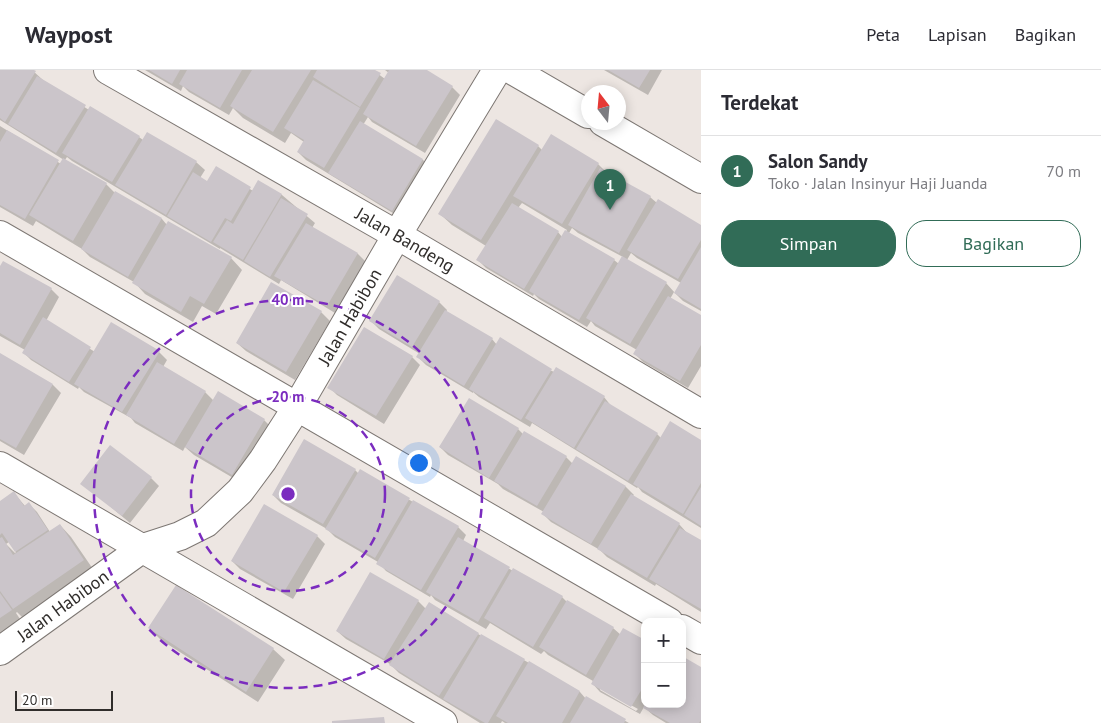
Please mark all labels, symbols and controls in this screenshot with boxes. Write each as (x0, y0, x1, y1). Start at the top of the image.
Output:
text: Waypost (25, 19, 112, 50)
text: Peta (866, 23, 900, 46)
text: Lapisan (928, 23, 987, 46)
text: Bagikan (1015, 23, 1076, 46)
north arrow (581, 85, 626, 130)
text: Terdekat (721, 89, 798, 116)
text: Salon Sandy (768, 149, 868, 173)
text: 1 (732, 161, 742, 181)
text: 70 m (1046, 161, 1081, 181)
pin: 1 (594, 169, 626, 210)
text: Toko · Jalan Insinyur Haji Juanda (768, 173, 988, 193)
street label: Jalan Bandeng (351, 201, 459, 277)
button: Simpan (721, 220, 896, 267)
button: Bagikan (906, 220, 1081, 267)
street label: Jalan Habibon (312, 264, 386, 370)
text: 40 m (272, 290, 304, 309)
text: 20 m (272, 387, 304, 406)
your location (406, 450, 432, 476)
centre of rings (279, 485, 297, 503)
street label: Jalan Habibon (12, 565, 113, 647)
map controls (641, 618, 686, 708)
button: + (641, 618, 686, 663)
button: − (641, 663, 686, 708)
scale bar (15, 688, 112, 711)
text: 20 m (22, 691, 52, 709)

